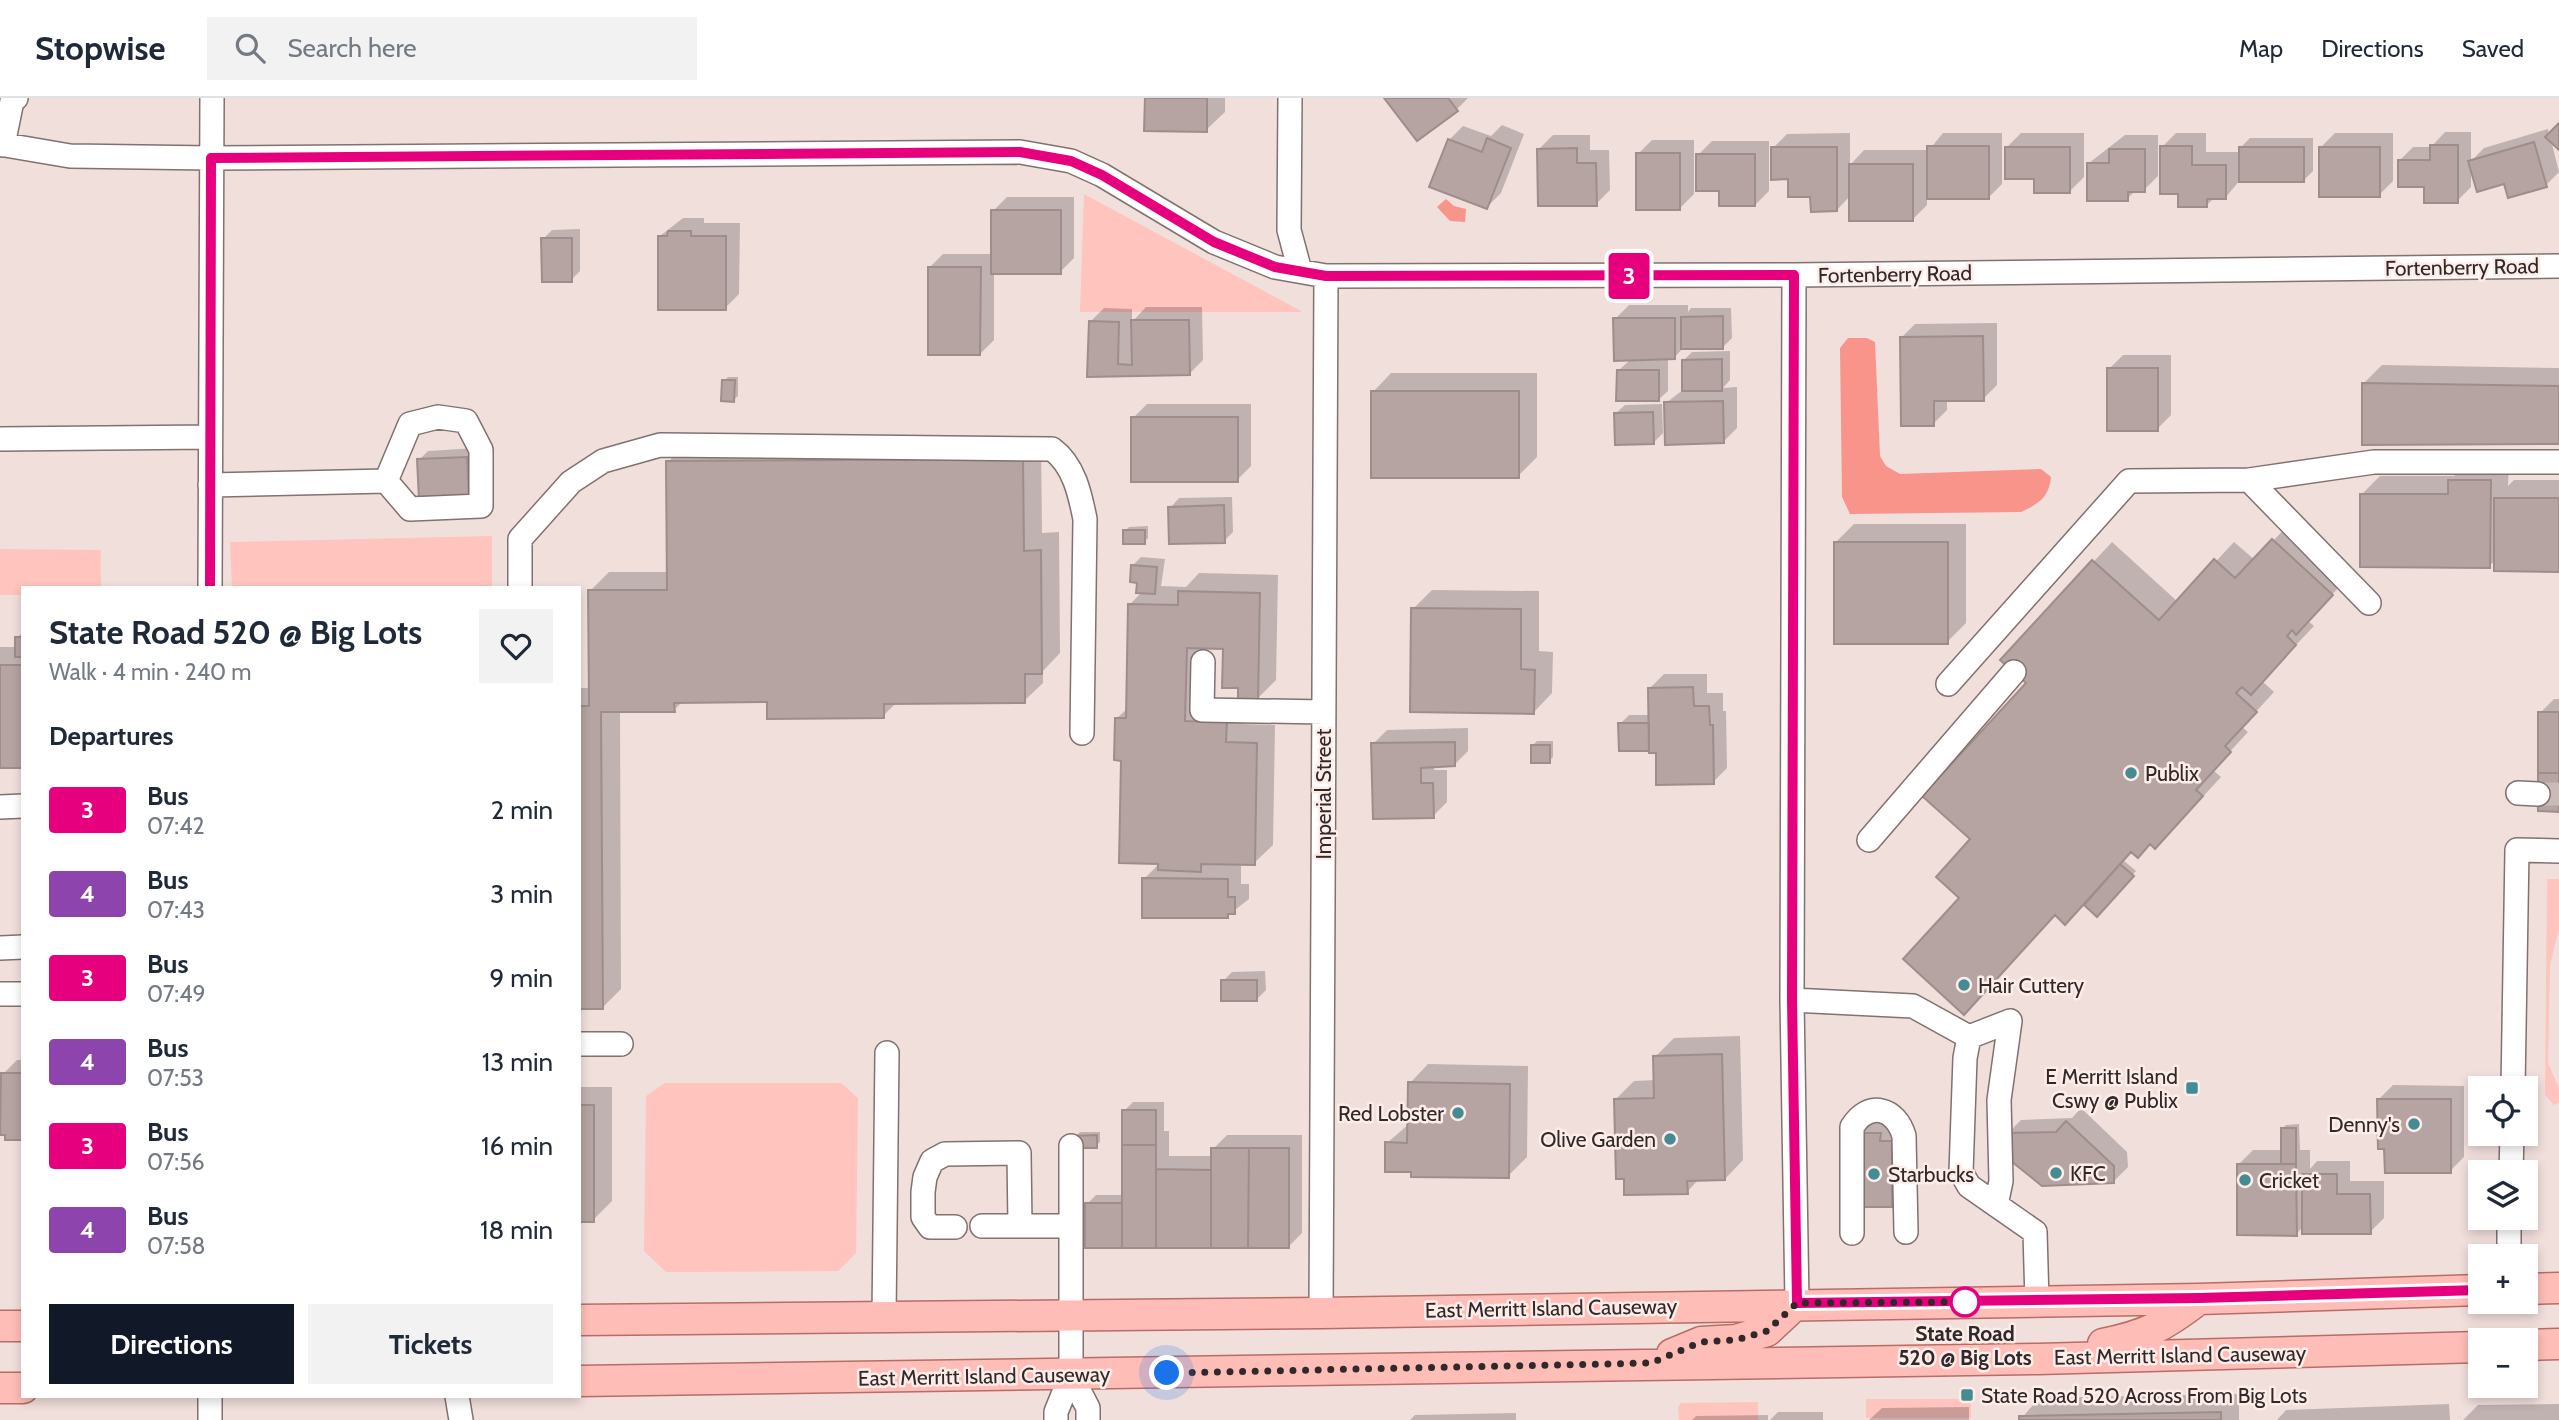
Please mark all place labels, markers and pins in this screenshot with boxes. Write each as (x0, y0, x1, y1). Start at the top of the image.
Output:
place label: Publix (2145, 761, 2199, 786)
marker: Publix (2123, 765, 2139, 781)
place label: Hair Cuttery (1978, 973, 2085, 998)
marker: Hair Cuttery (1956, 977, 1972, 993)
place label: E Merritt Island Cswy @ Publix (2045, 1064, 2178, 1113)
marker: E Merritt Island Cswy @ Publix (2184, 1080, 2200, 1096)
place label: Red Lobster (1338, 1101, 1444, 1126)
marker: Red Lobster (1450, 1105, 1466, 1121)
place label: Denny's (2328, 1112, 2400, 1137)
marker: Denny's (2406, 1116, 2422, 1132)
place label: Olive Garden (1540, 1127, 1656, 1152)
marker: Olive Garden (1662, 1131, 1678, 1147)
place label: KFC (2070, 1161, 2106, 1186)
place label: Starbucks (1888, 1162, 1974, 1187)
marker: KFC (2048, 1165, 2064, 1181)
marker: Starbucks (1866, 1166, 1882, 1182)
place label: Cricket (2259, 1168, 2319, 1193)
marker: Cricket (2237, 1172, 2253, 1188)
marker: State Road 520 @ Big Lots (1950, 1287, 1980, 1317)
place label: State Road 520 @ Big Lots (1898, 1321, 2032, 1370)
place label: State Road 520 Across From Big Lots (1981, 1383, 2308, 1408)
marker: State Road 520 Across From Big Lots (1959, 1387, 1975, 1403)

